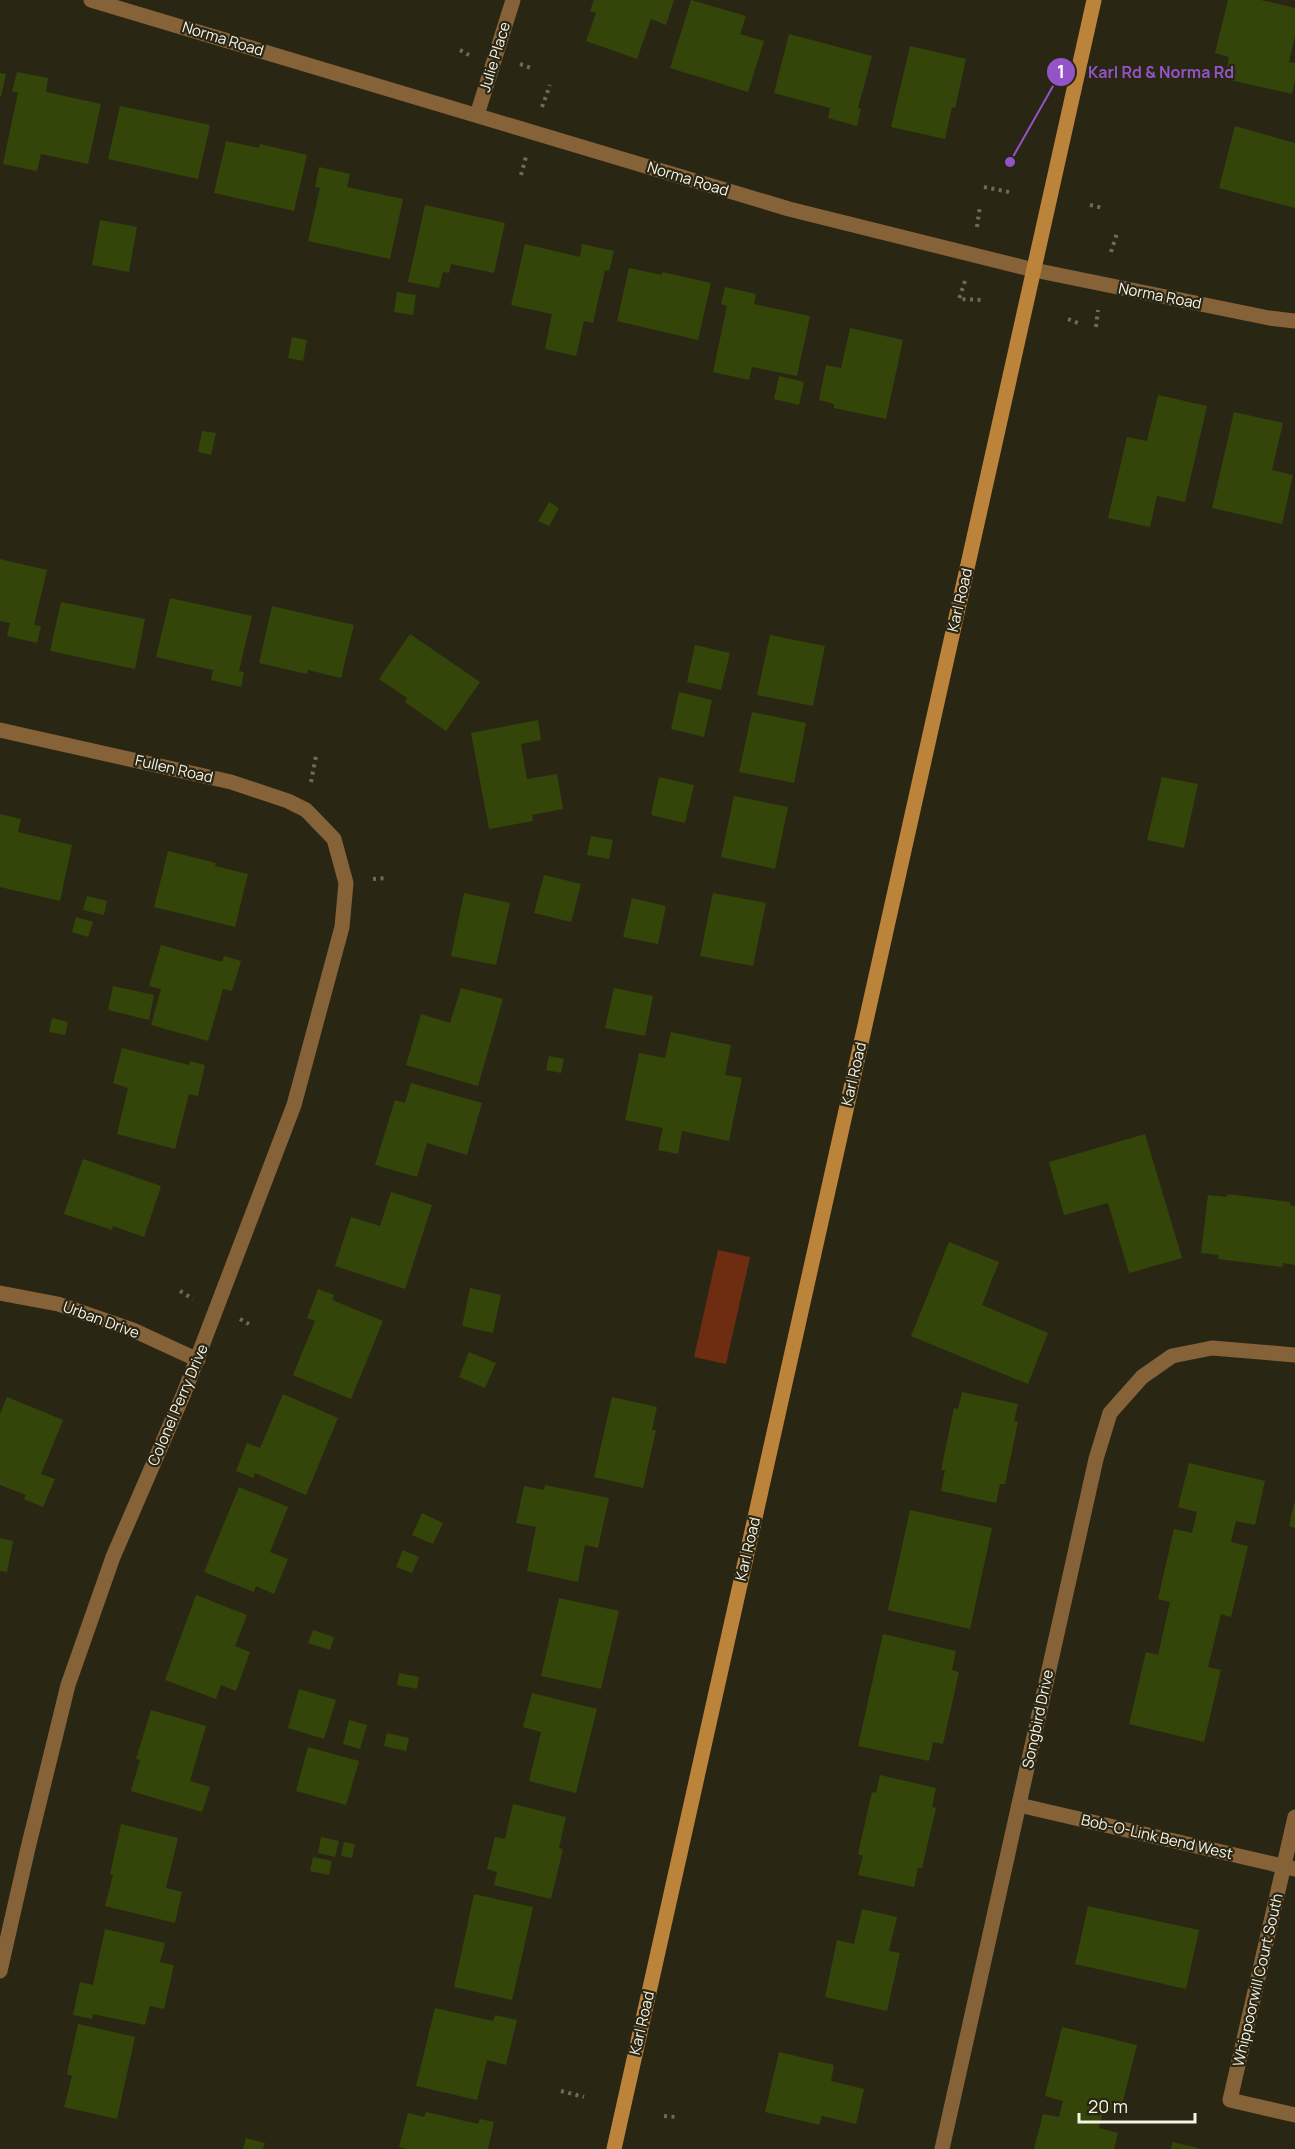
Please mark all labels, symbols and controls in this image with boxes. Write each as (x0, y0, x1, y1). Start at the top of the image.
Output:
street label: Norma Road (180, 16, 266, 61)
street label: Julie Place (474, 19, 515, 95)
callout: Karl Rd & Norma Rd (1046, 55, 1246, 89)
text: 1 (1057, 59, 1065, 83)
text: Karl Rd & Norma Rd (1088, 61, 1234, 83)
street label: Norma Road (645, 156, 731, 201)
street label: Norma Road (1117, 277, 1203, 314)
street label: Karl Road (942, 566, 977, 634)
street label: Fullen Road (133, 749, 215, 788)
street label: Karl Road (836, 1040, 871, 1108)
street label: Urban Drive (60, 1296, 143, 1343)
street label: Colonel Perry Drive (142, 1340, 213, 1469)
street label: Karl Road (730, 1515, 765, 1583)
street label: Songbird Drive (1017, 1667, 1058, 1770)
street label: Bob-O-Link Bend West (1079, 1809, 1235, 1864)
street label: Whippoorwill Court South (1227, 1891, 1288, 2069)
street label: Karl Road (624, 1989, 659, 2057)
scale bar (1079, 2086, 1194, 2124)
text: 20 m (1088, 2094, 1128, 2118)

